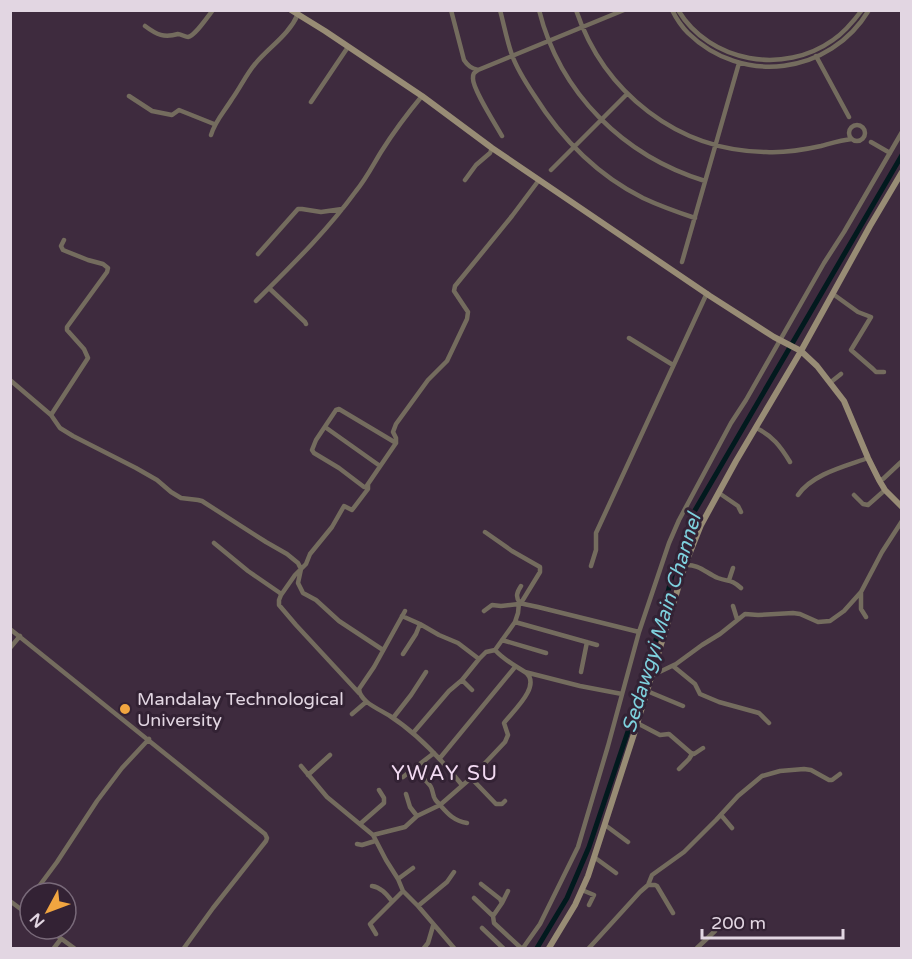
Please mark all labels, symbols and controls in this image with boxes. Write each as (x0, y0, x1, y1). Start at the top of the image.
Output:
water label: Sedawgyi Main Channel (617, 509, 707, 736)
place label: Mandalay Technological University (137, 688, 344, 731)
marker: Mandalay Technological University (118, 702, 132, 716)
district label: YWAY SU (391, 761, 499, 786)
north arrow (18, 881, 78, 941)
scale bar (702, 902, 843, 940)
text: N (26, 909, 49, 932)
text: 200 m (711, 912, 766, 934)

